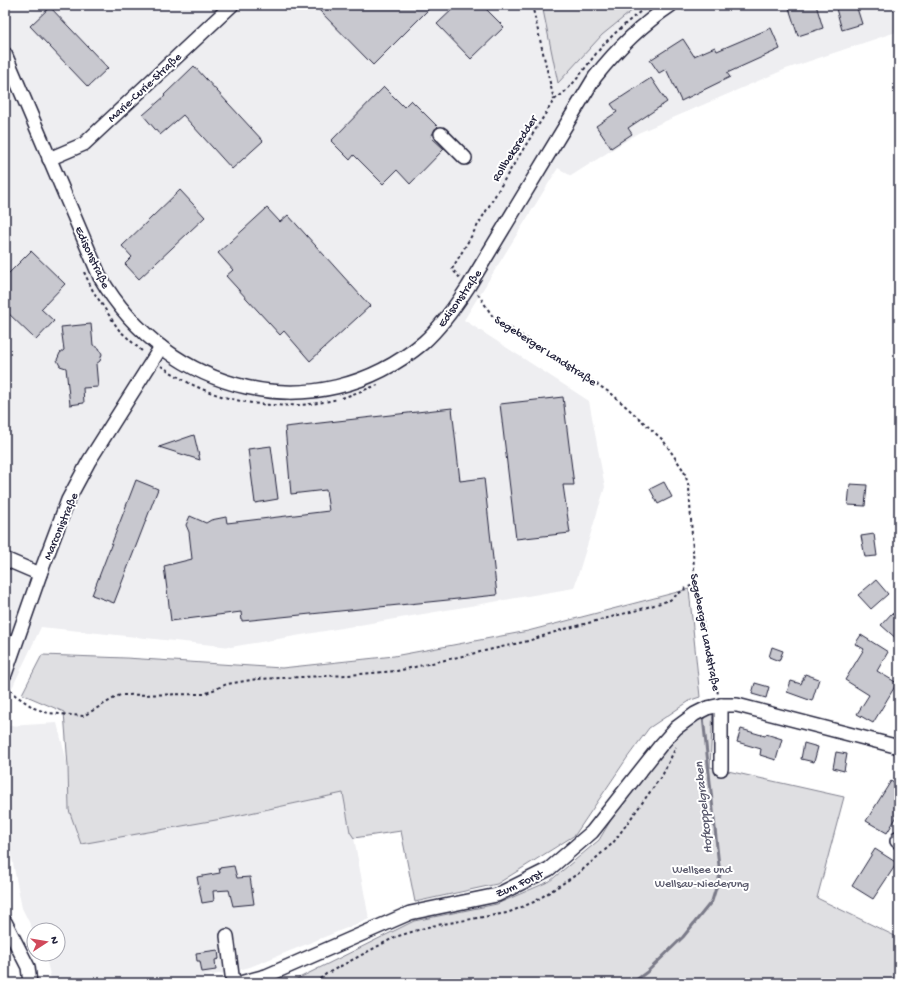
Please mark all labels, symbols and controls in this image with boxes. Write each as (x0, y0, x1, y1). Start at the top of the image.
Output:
street label: Marie-Curie-Straße (106, 50, 186, 126)
street label: Rollbeksredder (490, 112, 542, 185)
street label: Edisonstraße (71, 224, 112, 292)
street label: Edisonstraße (436, 267, 486, 331)
street label: Segeberger Landstraße (491, 313, 599, 390)
street label: Marconistraße (41, 490, 83, 562)
street label: Segeberger Landstraße (686, 573, 722, 693)
water label: Hofkoppelgraben (692, 760, 717, 854)
park label: Wellsee und Wellsau-Niederung (655, 864, 749, 892)
street label: Zum Forst (494, 867, 547, 902)
north arrow (26, 922, 66, 962)
text: N (47, 936, 60, 945)

